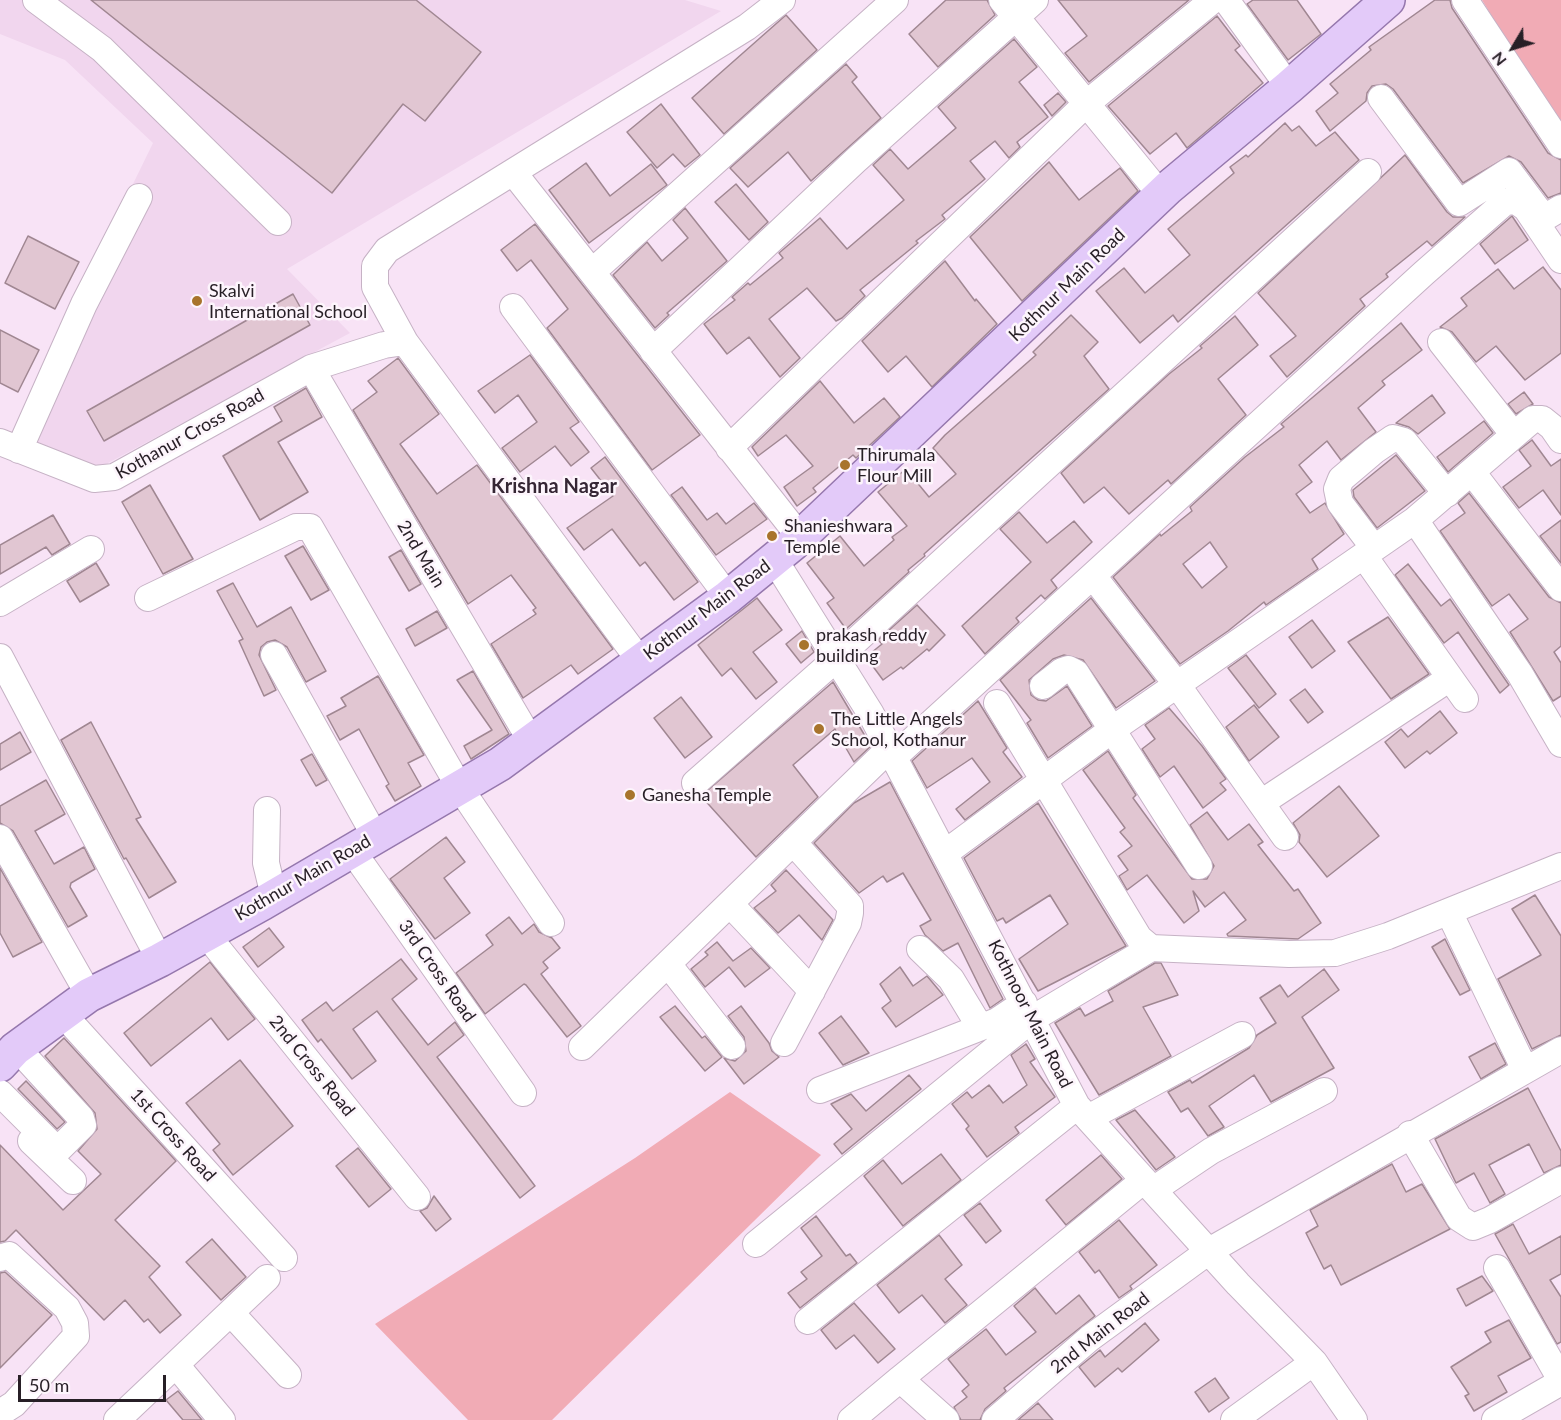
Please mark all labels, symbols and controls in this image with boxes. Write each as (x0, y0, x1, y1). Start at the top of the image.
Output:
north arrow (1483, 18, 1543, 78)
text: N (1487, 49, 1510, 70)
street label: Kothnur Main Road (1004, 224, 1130, 346)
place label: Skalvi International School (209, 280, 367, 322)
marker: Skalvi International School (190, 294, 204, 308)
street label: Kothanur Cross Road (112, 384, 268, 484)
place label: Thirumala Flour Mill (857, 444, 935, 486)
marker: Thirumala Flour Mill (838, 458, 852, 472)
district label: Krishna Nagar (491, 475, 617, 499)
place label: Shanieshwara Temple (784, 515, 893, 558)
street label: 2nd Main (392, 516, 450, 592)
marker: Shanieshwara Temple (765, 529, 779, 543)
street label: Kothnur Main Road (639, 555, 775, 665)
place label: prakash reddy building (816, 624, 927, 666)
marker: prakash reddy building (797, 638, 811, 652)
place label: The Little Angels School, Kothanur (831, 708, 966, 750)
marker: The Little Angels School, Kothanur (812, 722, 826, 736)
place label: Ganesha Temple (642, 784, 772, 806)
marker: Ganesha Temple (623, 788, 637, 802)
street label: Kothnur Main Road (231, 830, 375, 926)
street label: 3rd Cross Road (394, 916, 480, 1026)
street label: Kothnoor Main Road (983, 936, 1077, 1092)
street label: 2nd Cross Road (265, 1011, 359, 1121)
street label: 1st Cross Road (126, 1084, 220, 1186)
street label: 2nd Main Road (1046, 1288, 1154, 1378)
scale bar (21, 1363, 170, 1401)
text: 50 m (29, 1374, 69, 1396)

